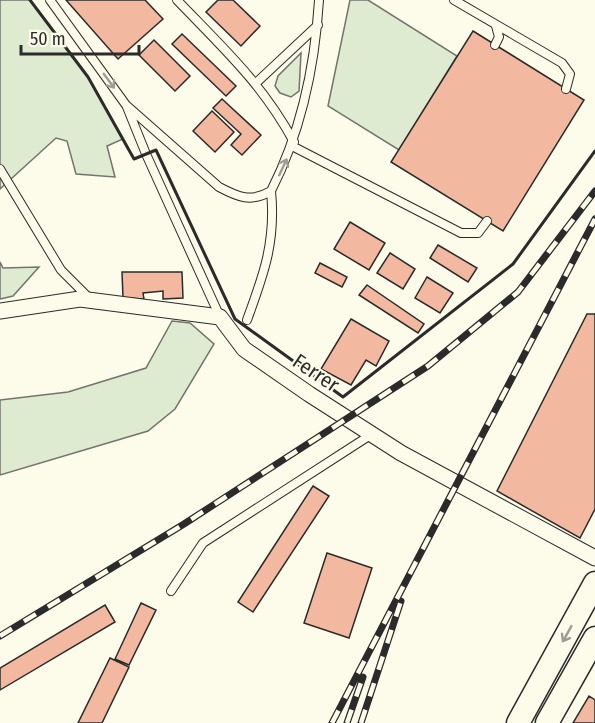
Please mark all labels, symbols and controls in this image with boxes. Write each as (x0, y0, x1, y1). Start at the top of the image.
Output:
scale bar (21, 18, 140, 56)
text: 50 m (30, 28, 66, 50)
one-way arrow (103, 73, 115, 89)
one-way arrow (278, 158, 290, 176)
street label: Ferrer (288, 348, 345, 398)
one-way arrow (561, 625, 573, 642)

